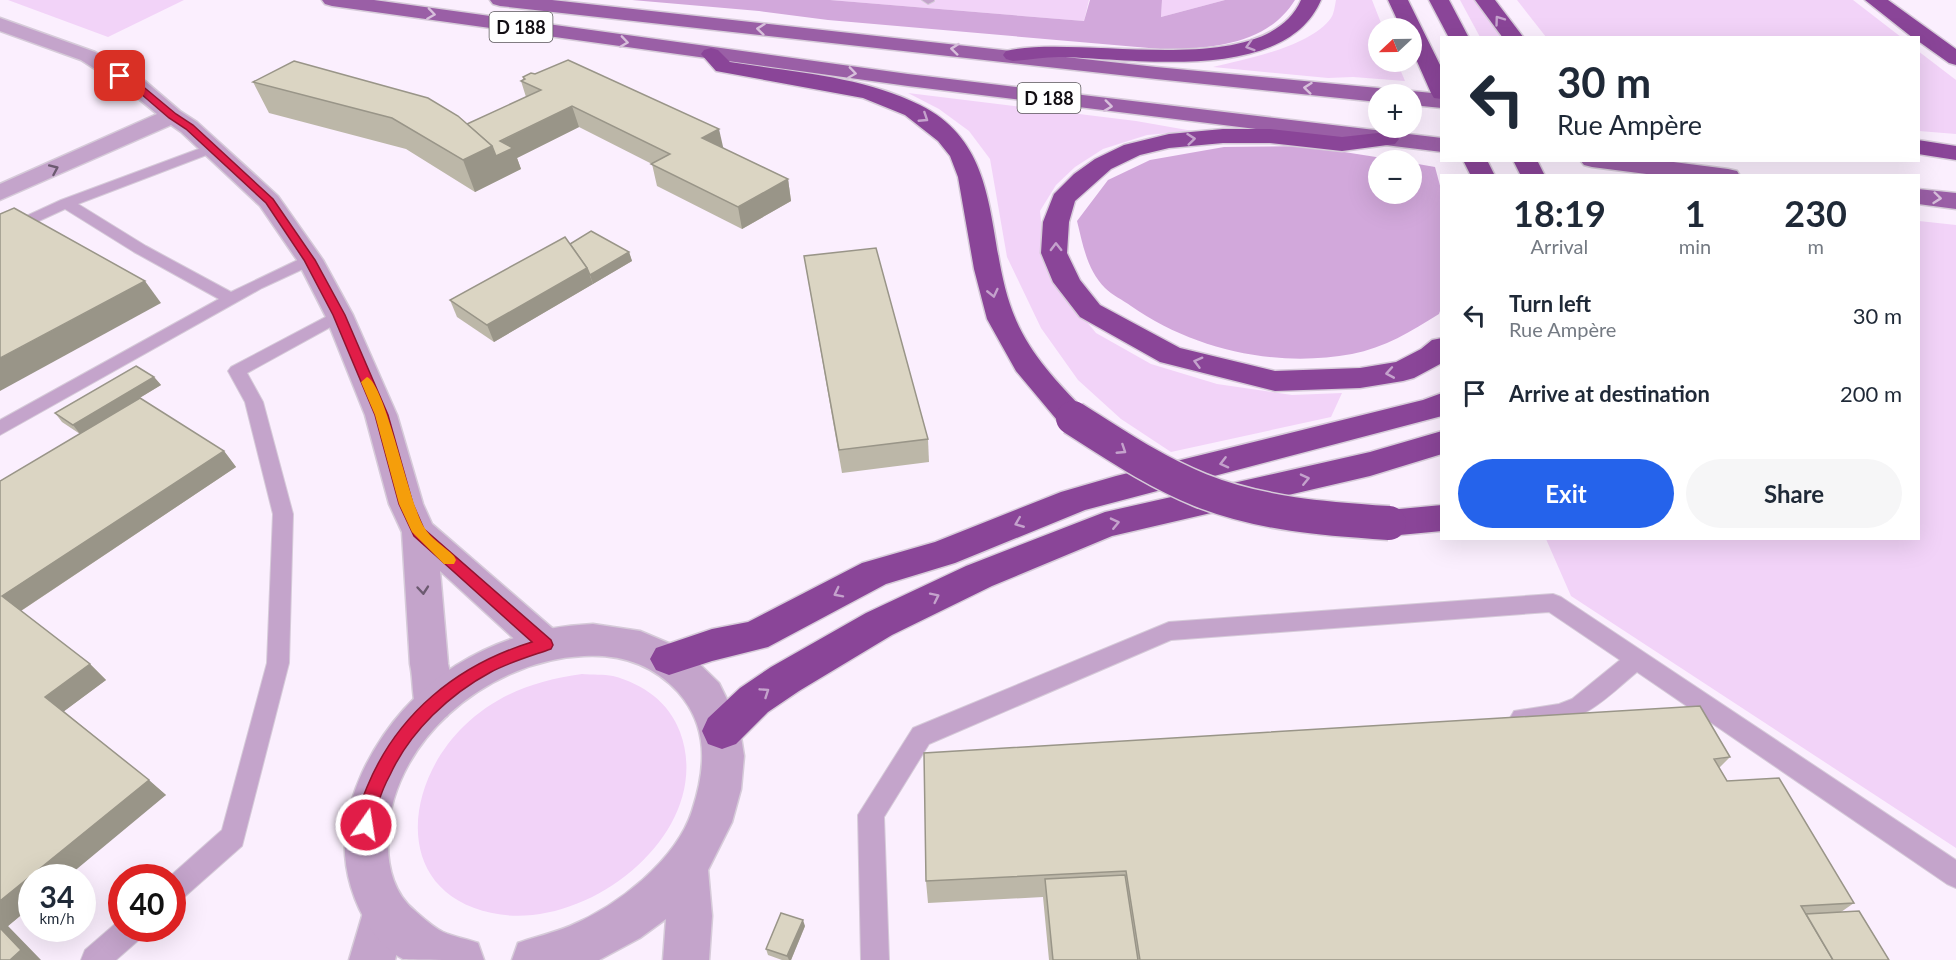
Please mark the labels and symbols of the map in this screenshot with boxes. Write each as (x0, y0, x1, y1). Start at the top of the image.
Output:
one-way arrow (427, 8, 436, 20)
road number: D 188 (490, 12, 552, 42)
one-way arrow (1495, 15, 1506, 26)
north arrow (1368, 18, 1422, 72)
one-way arrow (757, 23, 766, 36)
one-way arrow (620, 35, 629, 47)
one-way arrow (1245, 39, 1256, 51)
one-way arrow (951, 43, 960, 56)
pin (94, 50, 145, 101)
one-way arrow (848, 66, 857, 79)
one-way arrow (1303, 82, 1312, 94)
road number: D 188 (1018, 83, 1080, 113)
one-way arrow (1103, 99, 1113, 112)
one-way arrow (917, 111, 928, 122)
one-way arrow (1187, 133, 1196, 146)
one-way arrow (47, 164, 58, 176)
one-way arrow (1933, 192, 1942, 204)
one-way arrow (1049, 242, 1062, 251)
one-way arrow (986, 287, 999, 297)
one-way arrow (1193, 357, 1204, 369)
one-way arrow (1385, 366, 1395, 378)
one-way arrow (1115, 443, 1126, 454)
one-way arrow (1219, 455, 1229, 468)
one-way arrow (1300, 473, 1310, 486)
one-way arrow (1014, 516, 1025, 528)
one-way arrow (1110, 517, 1120, 530)
one-way arrow (416, 586, 429, 595)
one-way arrow (833, 586, 844, 597)
one-way arrow (929, 593, 940, 605)
one-way arrow (759, 688, 770, 699)
position arrow (334, 793, 398, 857)
speed limit sign: 40 (108, 864, 186, 942)

